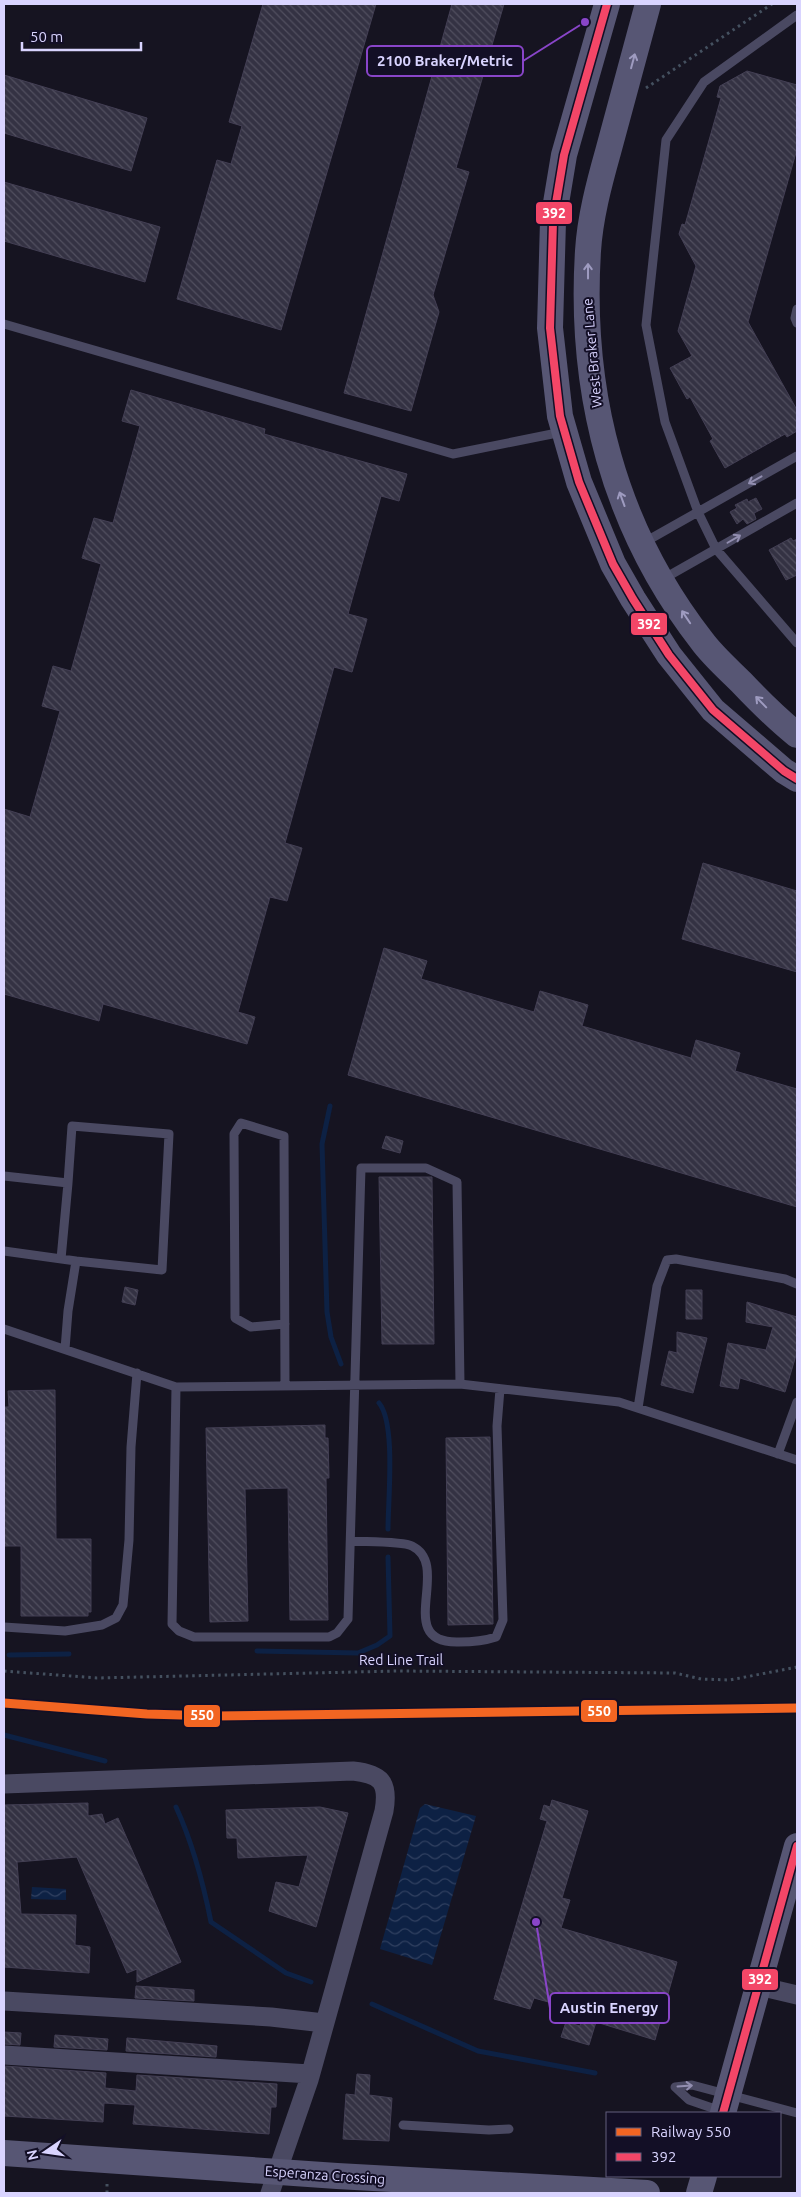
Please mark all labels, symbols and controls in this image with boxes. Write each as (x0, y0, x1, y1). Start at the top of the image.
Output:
scale bar (22, 20, 141, 52)
text: 50 m (30, 28, 63, 45)
callout: 2100 Braker/Metric (367, 46, 523, 76)
text: 2100 Braker/Metric (377, 52, 513, 69)
one-way arrow (628, 53, 638, 69)
line badge: 392 (535, 201, 573, 225)
text: 392 (542, 205, 566, 221)
one-way arrow (583, 263, 593, 280)
street label: West Braker Lane (579, 298, 605, 408)
one-way arrow (747, 475, 762, 485)
one-way arrow (617, 492, 626, 507)
one-way arrow (726, 534, 741, 544)
one-way arrow (681, 610, 691, 624)
line badge: 392 (630, 612, 668, 636)
text: 392 (637, 616, 661, 632)
one-way arrow (755, 696, 767, 709)
street label: Red Line Trail (359, 1652, 443, 1668)
line badge: 550 (580, 1699, 618, 1723)
text: 550 (587, 1703, 611, 1719)
line badge: 550 (183, 1704, 221, 1728)
text: 550 (190, 1707, 214, 1723)
line badge: 392 (741, 1968, 779, 1991)
text: 392 (748, 1971, 772, 1987)
callout: Austin Energy (550, 1993, 669, 2023)
text: Austin Energy (560, 1999, 658, 2016)
one-way arrow (677, 2081, 693, 2090)
legend (606, 2112, 781, 2177)
text: Railway 550 (651, 2123, 731, 2140)
north arrow (20, 2127, 70, 2177)
text: N (23, 2148, 41, 2162)
text: 392 (651, 2148, 676, 2165)
street label: Esperanza Crossing (264, 2163, 386, 2187)

